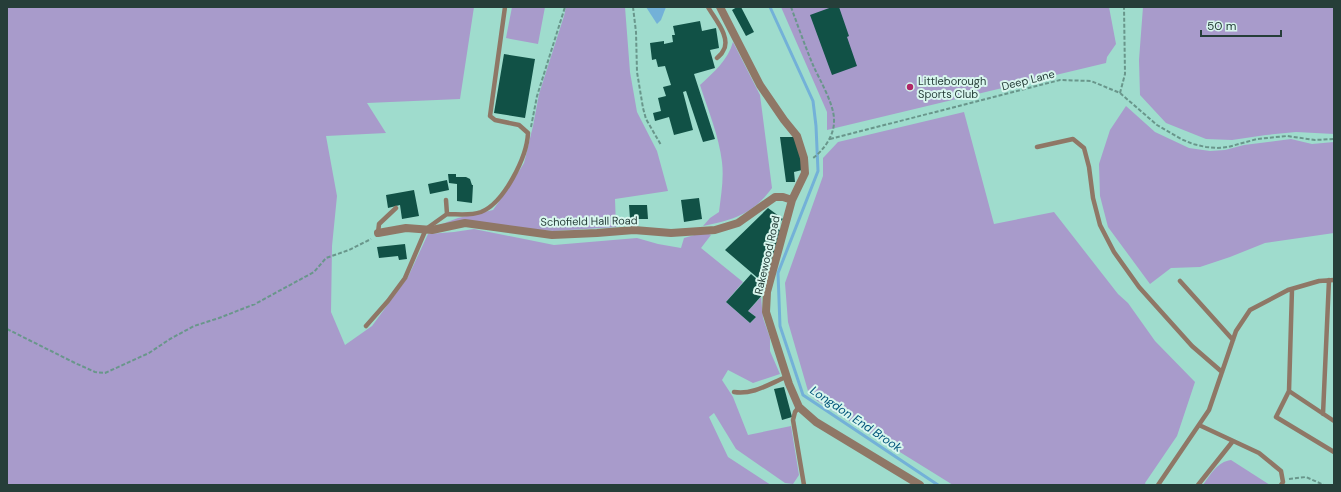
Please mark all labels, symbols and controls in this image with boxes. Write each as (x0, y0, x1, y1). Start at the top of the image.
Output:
scale bar (1201, 12, 1281, 38)
text: 50 m (1207, 18, 1236, 34)
street label: Deep Lane (1000, 67, 1056, 93)
place label: Littleborough Sports Club (918, 74, 986, 101)
marker: Littleborough Sports Club (905, 82, 915, 92)
street label: Schofield Hall Road (540, 213, 638, 229)
street label: Rakewood Road (751, 214, 783, 296)
water label: Longdon End Brook (807, 382, 906, 456)

